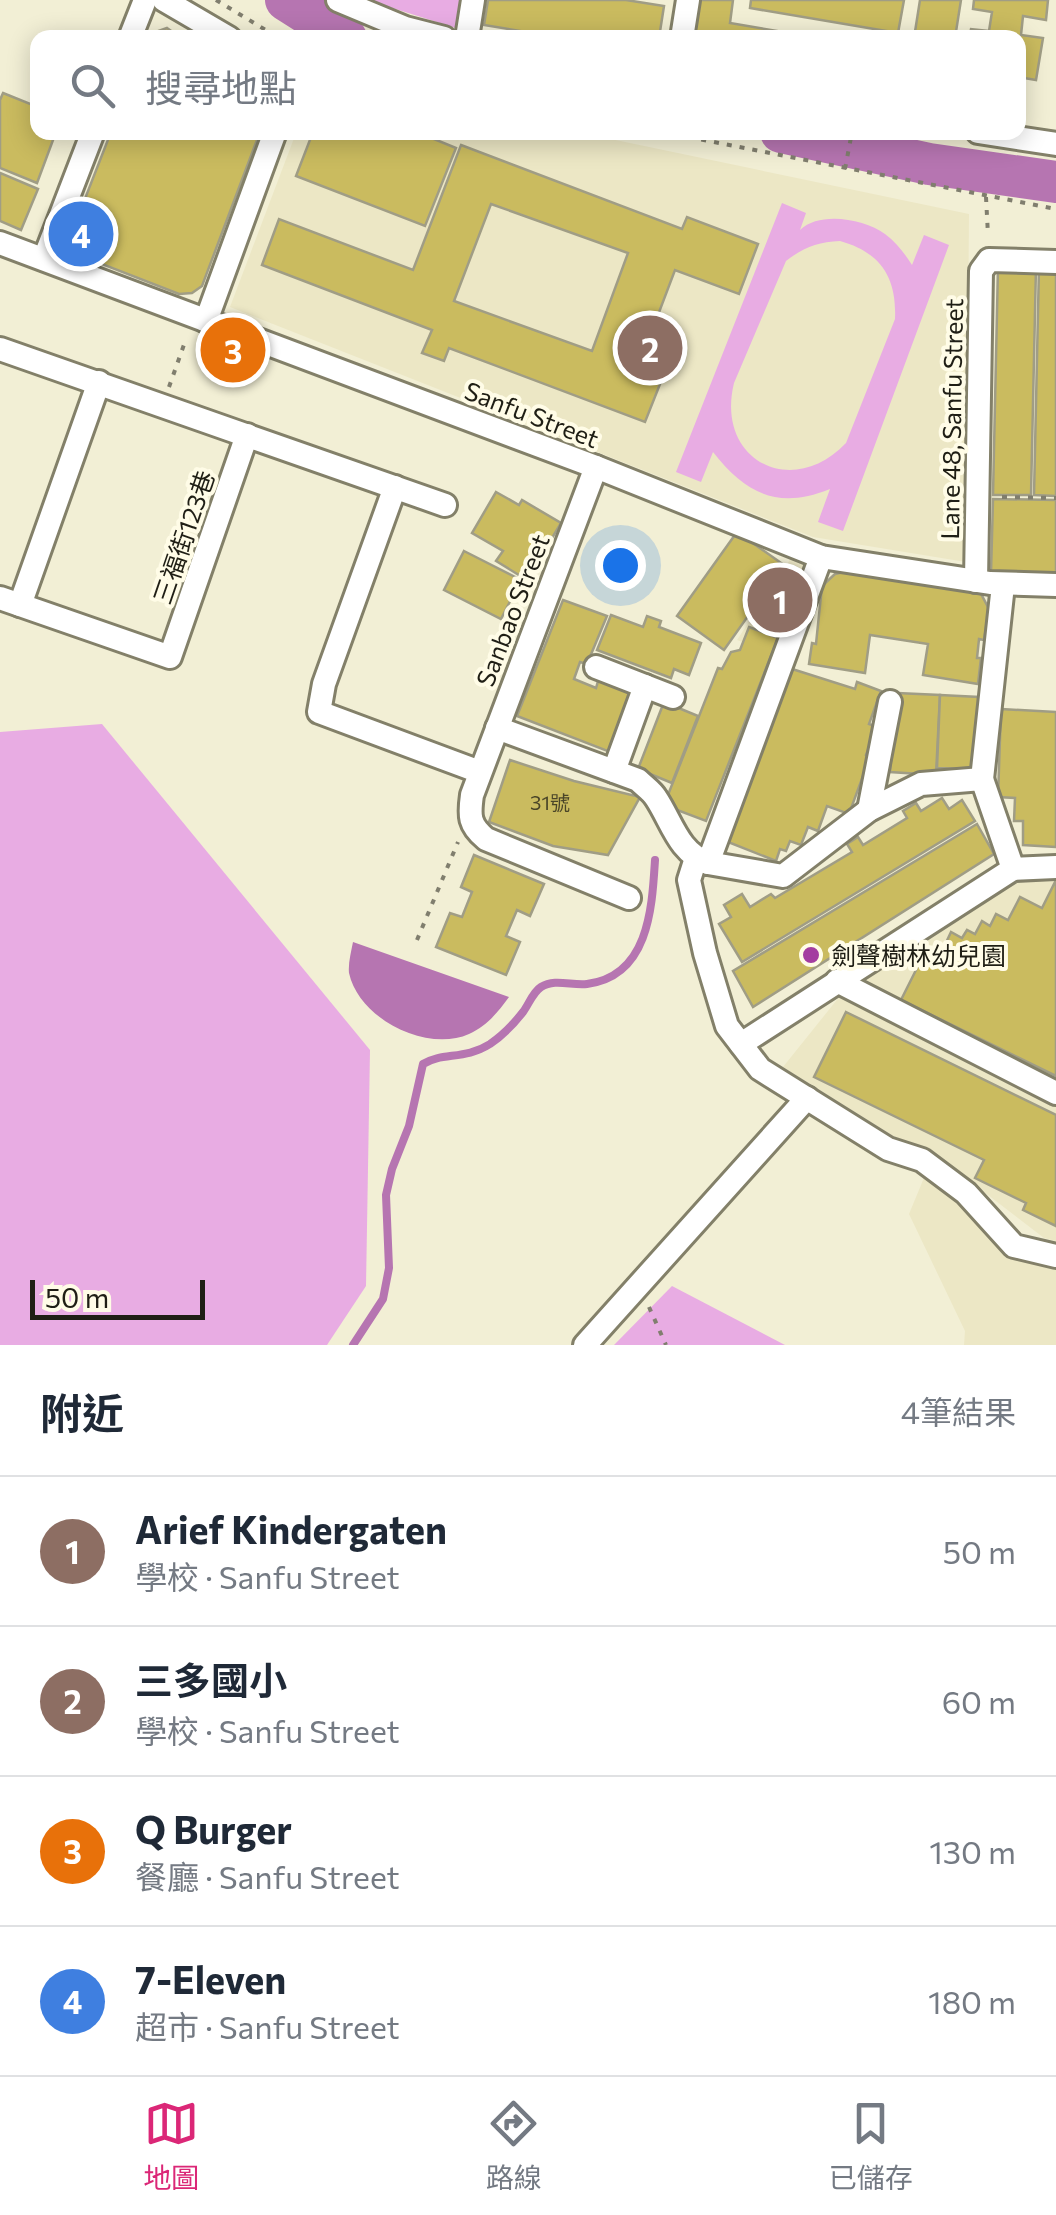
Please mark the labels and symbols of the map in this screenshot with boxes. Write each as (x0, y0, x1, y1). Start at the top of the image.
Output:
pin: 4 (48, 196, 114, 272)
street label: Lane 48, Sanfu Street (934, 298, 968, 540)
pin: 2 (618, 310, 682, 386)
pin: 3 (200, 312, 266, 388)
street label: Sanfu Street (461, 375, 603, 453)
street label: 三福街123巷 (146, 466, 220, 608)
street label: Sanbao Street (469, 530, 555, 690)
your location (595, 540, 646, 591)
pin: 1 (748, 562, 812, 638)
house number: 31號 (530, 790, 570, 814)
place label: 劍聲樹林幼兒園 (831, 940, 1006, 970)
marker: 劍聲樹林幼兒園 (800, 944, 822, 966)
scale bar (30, 1275, 205, 1320)

